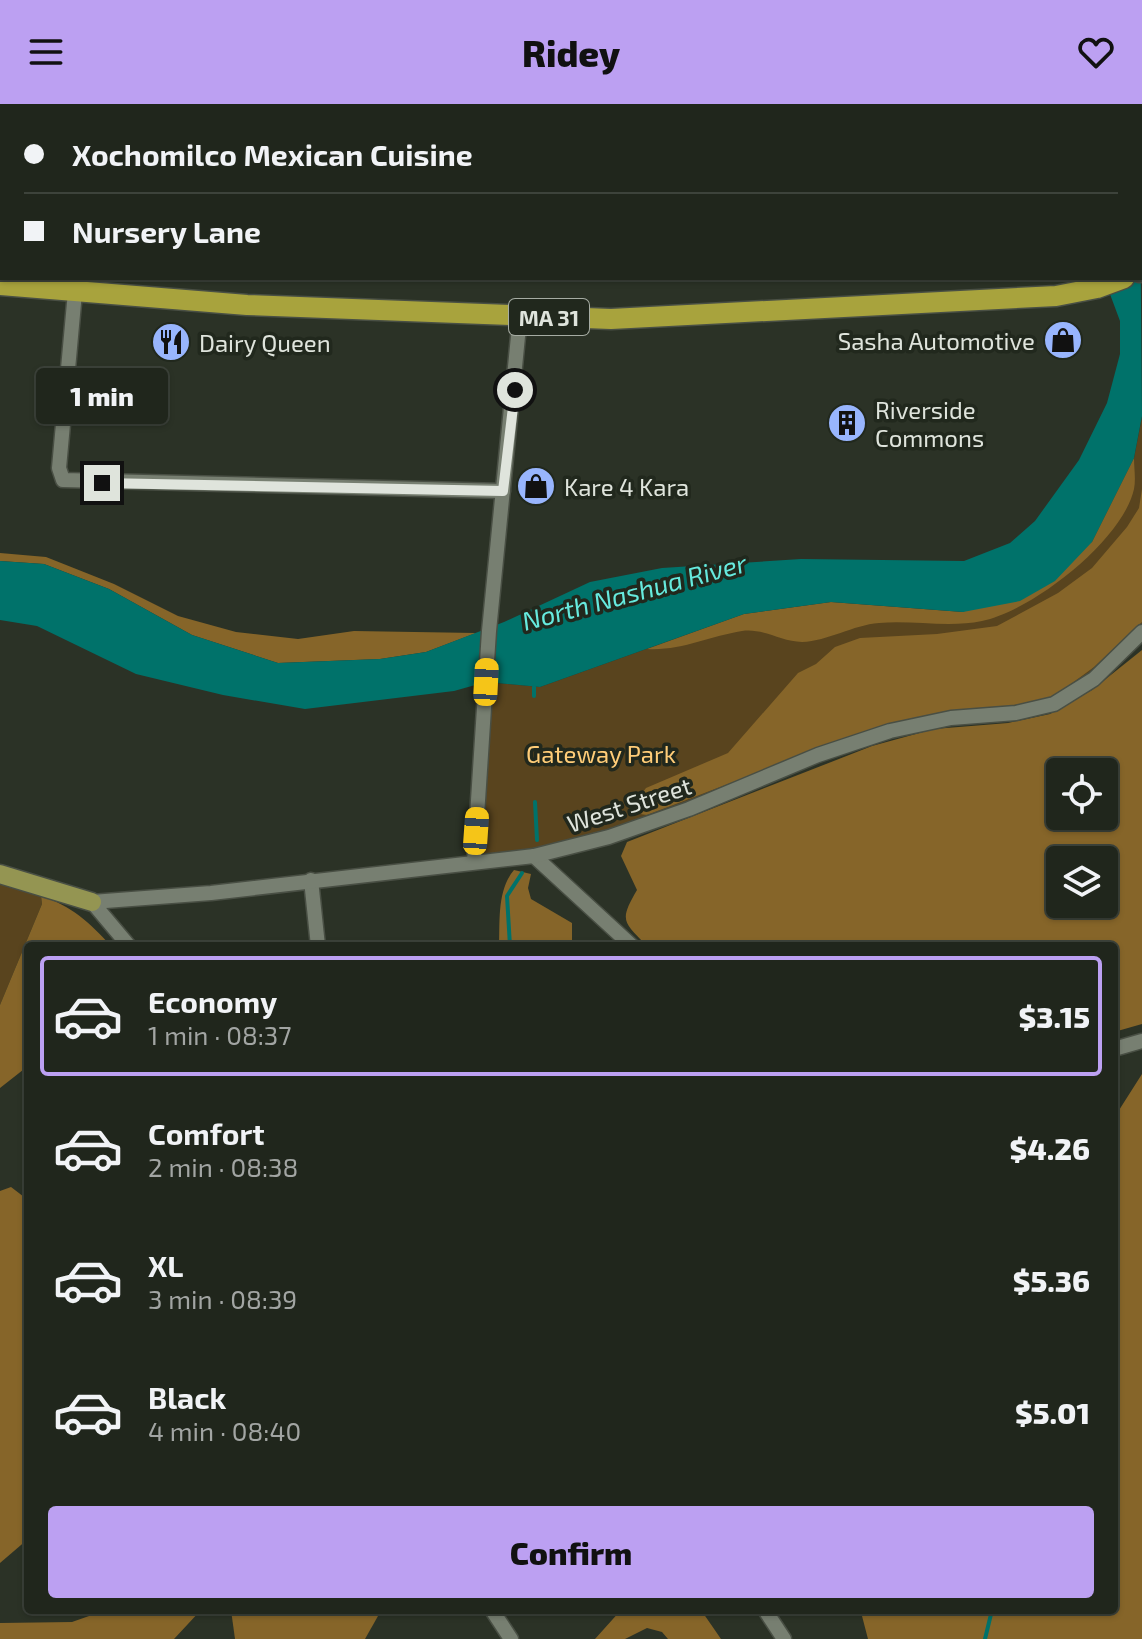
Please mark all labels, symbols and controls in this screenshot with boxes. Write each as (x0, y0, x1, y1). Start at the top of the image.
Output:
icon: menu (24, 30, 68, 74)
icon: heart (1074, 30, 1118, 74)
text: Ridey (522, 31, 620, 74)
text: Xochomilco Mexican Cuisine (72, 136, 473, 172)
text: Nursery Lane (72, 213, 261, 249)
road number: MA 31 (509, 299, 589, 335)
shop icon: Sasha Automotive (1042, 319, 1084, 361)
restaurant icon: Dairy Queen (150, 321, 192, 363)
place label: Sasha Automotive (838, 326, 1035, 355)
place label: Dairy Queen (199, 328, 331, 357)
callout: 1 min (36, 367, 168, 423)
route start (497, 372, 533, 408)
text: 1 min (70, 380, 134, 411)
place label: Riverside Commons (875, 395, 984, 452)
building icon: Riverside Commons (826, 402, 868, 444)
route end (84, 465, 120, 501)
shop icon: Kare 4 Kara (515, 465, 557, 507)
place label: Kare 4 Kara (564, 472, 689, 501)
water label: North Nashua River (518, 546, 750, 636)
car (473, 657, 499, 707)
park label: Gateway Park (526, 739, 676, 768)
map controls (1046, 758, 1118, 918)
button: locate (1046, 758, 1118, 830)
street label: West Street (563, 770, 695, 838)
car (462, 806, 490, 856)
button: layers (1046, 846, 1118, 918)
icon: car (52, 980, 124, 1052)
text: Economy (148, 983, 277, 1019)
text: $3.15 (1019, 998, 1090, 1034)
text: 1 min · 08:37 (148, 1019, 292, 1050)
icon: car (52, 1112, 124, 1184)
text: Comfort (148, 1115, 265, 1151)
text: $4.26 (1010, 1130, 1090, 1166)
text: 2 min · 08:38 (148, 1151, 298, 1182)
icon: car (52, 1244, 124, 1316)
text: XL (148, 1247, 183, 1283)
text: $5.36 (1013, 1262, 1090, 1298)
text: 3 min · 08:39 (148, 1283, 297, 1314)
icon: car (52, 1376, 124, 1448)
text: Black (148, 1379, 226, 1415)
text: $5.01 (1015, 1394, 1090, 1430)
text: 4 min · 08:40 (148, 1415, 301, 1446)
button: Confirm (48, 1506, 1094, 1598)

